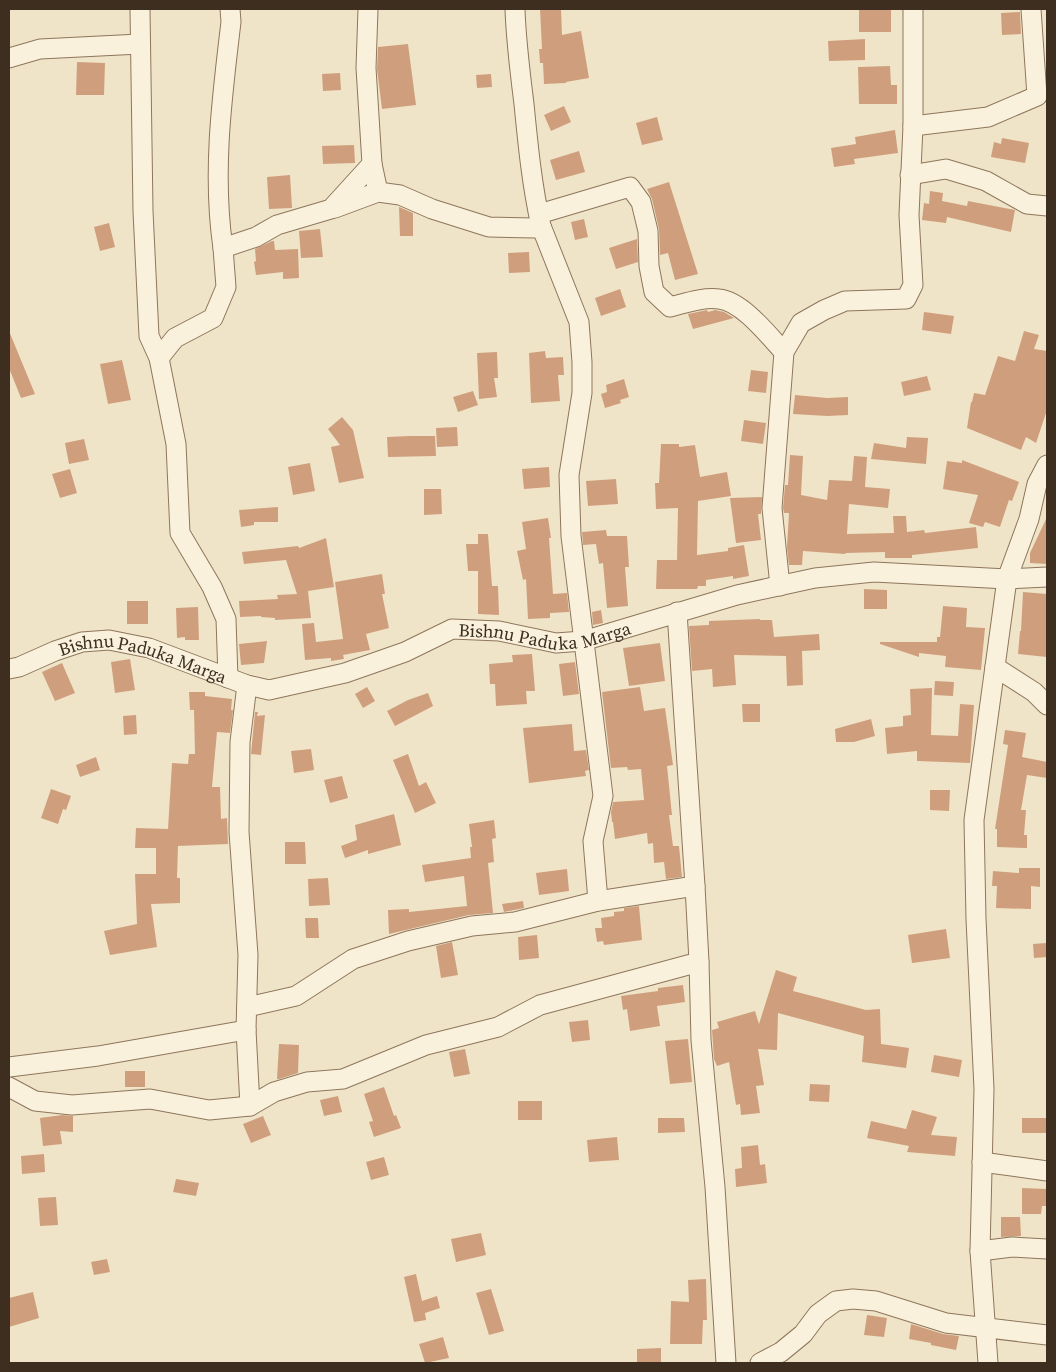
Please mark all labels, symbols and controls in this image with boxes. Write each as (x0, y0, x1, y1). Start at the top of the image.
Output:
street label: Bishnu Paduka Marga (458, 615, 634, 656)
street label: Bishnu Paduka Marga (55, 627, 231, 689)

